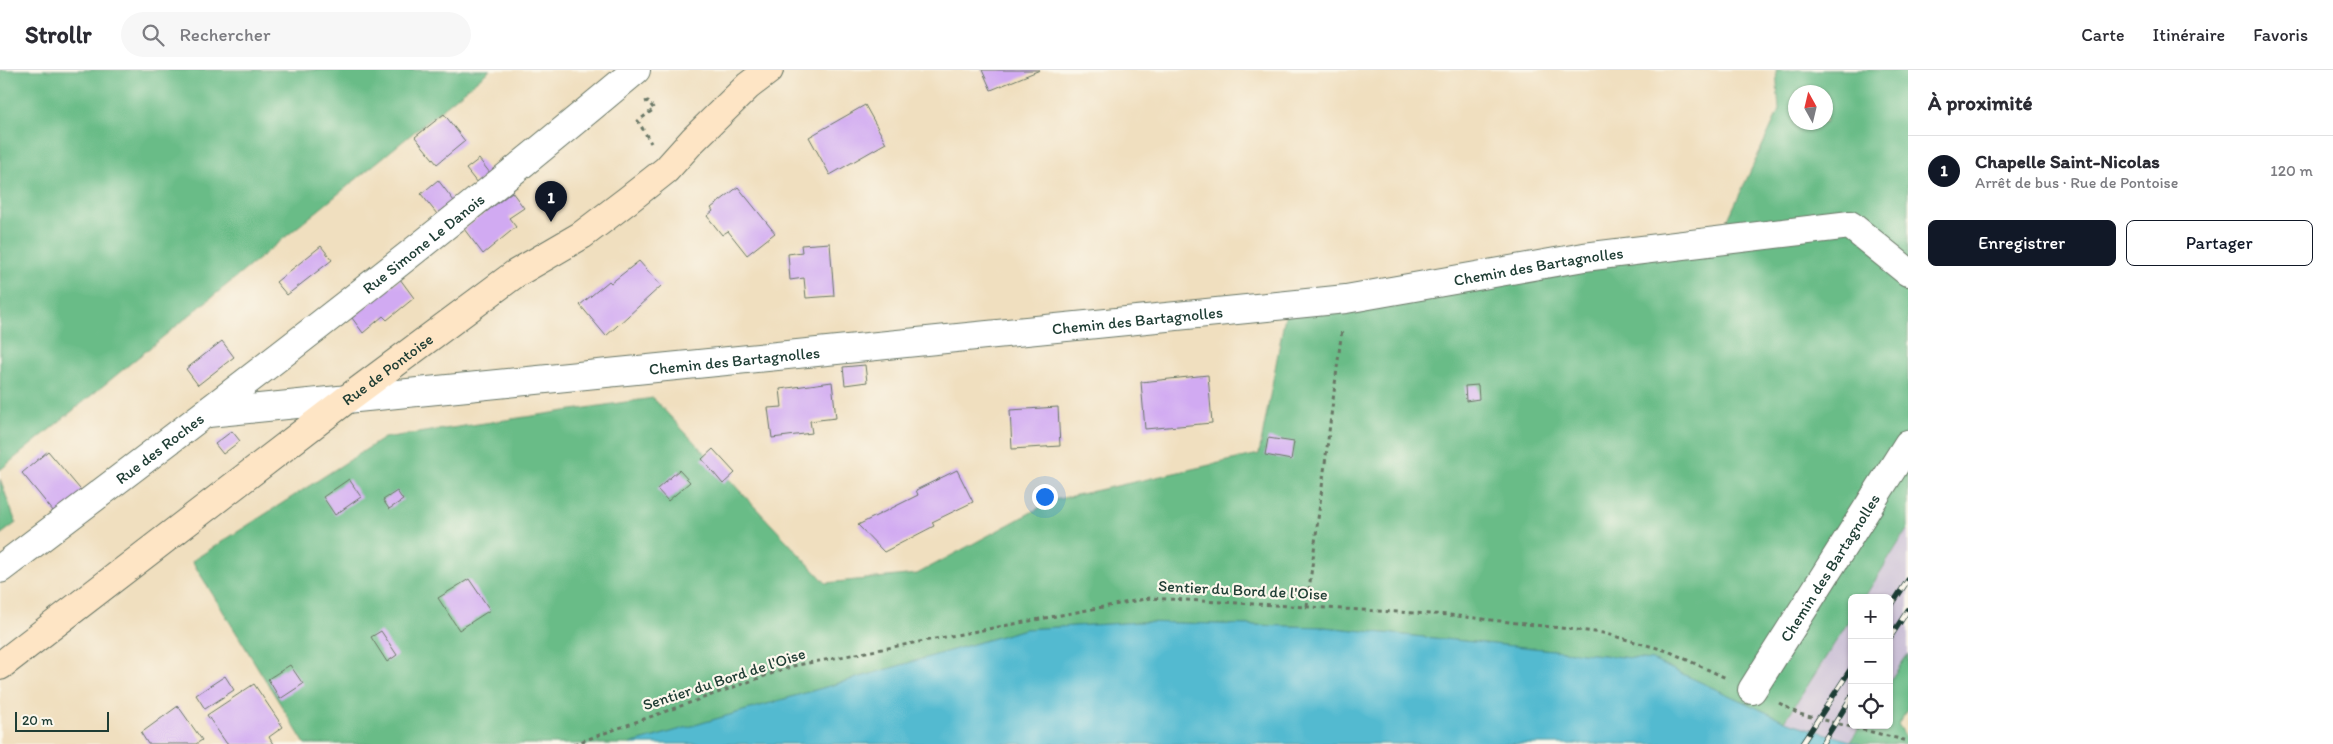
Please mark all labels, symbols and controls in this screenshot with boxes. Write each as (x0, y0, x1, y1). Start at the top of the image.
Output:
search box (121, 12, 471, 57)
text: Strollr (25, 20, 91, 49)
icon: search (139, 21, 167, 49)
text: Rechercher (179, 23, 270, 46)
text: Carte (2081, 24, 2125, 46)
text: Itinéraire (2153, 24, 2225, 46)
text: Favoris (2253, 24, 2308, 46)
north arrow (1788, 85, 1833, 130)
text: À proximité (1928, 90, 2033, 115)
text: Chapelle Saint-Nicolas (1975, 150, 2160, 173)
text: 1 (1940, 161, 1948, 180)
text: 120 m (2270, 161, 2313, 180)
text: Arrêt de bus · Rue de Pontoise (1975, 173, 2178, 192)
pin: 1 (535, 181, 567, 222)
street label: Rue Simone Le Danois (358, 189, 488, 298)
button: Enregistrer (1928, 220, 2116, 266)
button: Partager (2126, 220, 2313, 266)
street label: Chemin des Bartagnolles (1452, 243, 1624, 289)
street label: Chemin des Bartagnolles (1051, 302, 1224, 338)
street label: Rue de Pontoise (338, 329, 436, 409)
street label: Chemin des Bartagnolles (648, 342, 821, 378)
street label: Rue des Roches (112, 409, 207, 488)
your location (1032, 484, 1058, 510)
street label: Chemin des Bartagnolles (1776, 490, 1884, 645)
street label: Sentier du Bord de l'Oise (1158, 576, 1328, 604)
map controls (1848, 594, 1893, 729)
button: + (1848, 594, 1893, 639)
button: − (1848, 639, 1893, 684)
street label: Sentier du Bord de l'Oise (640, 644, 808, 714)
button: locate (1848, 684, 1893, 729)
scale bar (15, 709, 109, 732)
text: 20 m (22, 712, 53, 729)

